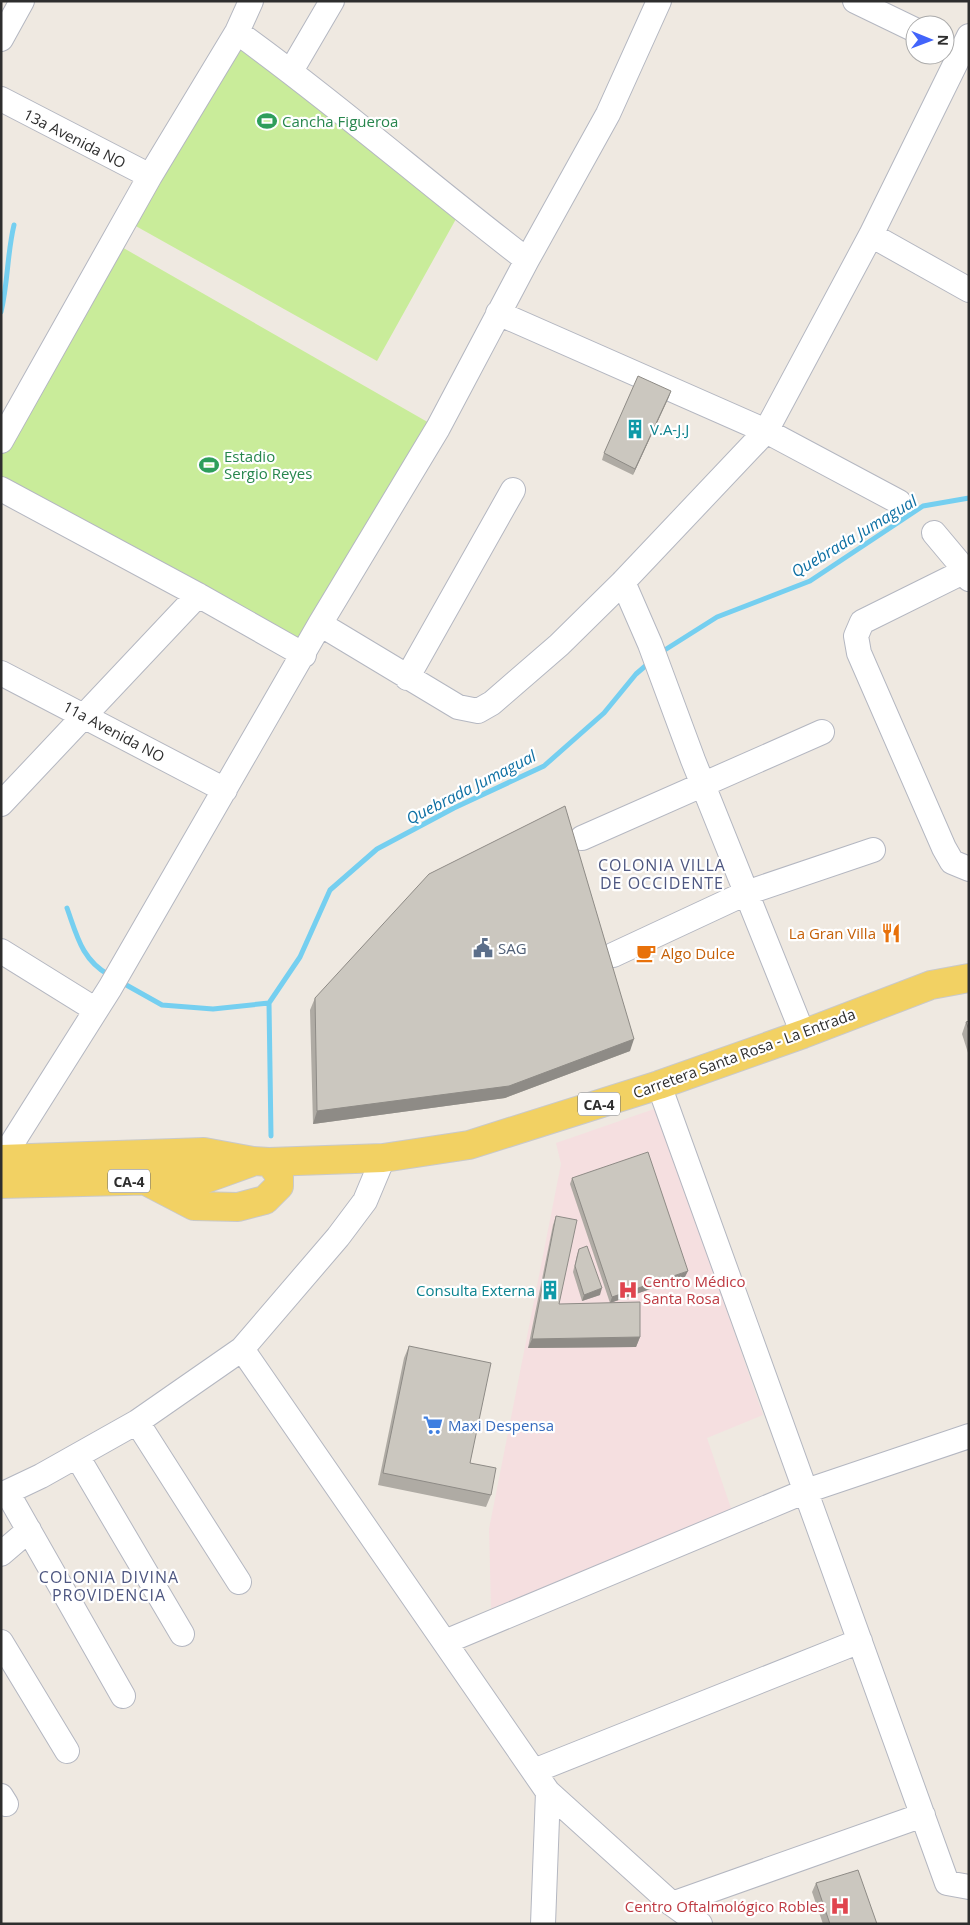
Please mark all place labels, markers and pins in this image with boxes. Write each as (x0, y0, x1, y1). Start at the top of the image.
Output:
sports icon: Cancha Figueroa (256, 110, 278, 132)
place label: Cancha Figueroa (282, 111, 398, 131)
building icon: V.A-J.J (624, 418, 646, 440)
place label: V.A-J.J (650, 419, 689, 439)
place label: Estadio Sergio Reyes (224, 446, 312, 483)
sports icon: Estadio Sergio Reyes (198, 454, 220, 476)
restaurant icon: La Gran Villa (880, 922, 902, 944)
place label: La Gran Villa (789, 923, 876, 943)
public building icon: SAG (472, 937, 494, 959)
place label: SAG (498, 938, 527, 958)
cafe icon: Algo Dulce (635, 942, 657, 964)
place label: Algo Dulce (661, 943, 735, 963)
place label: Centro Médico Santa Rosa (643, 1271, 746, 1308)
building icon: Consulta Externa (539, 1279, 561, 1301)
hospital icon: Centro Médico Santa Rosa (617, 1279, 639, 1301)
place label: Consulta Externa (416, 1280, 535, 1300)
supermarket icon: Maxi Despensa (422, 1414, 444, 1436)
place label: Maxi Despensa (448, 1415, 554, 1435)
hospital icon: Centro Oftalmológico Robles (829, 1895, 851, 1917)
place label: Centro Oftalmológico Robles (625, 1896, 825, 1916)

